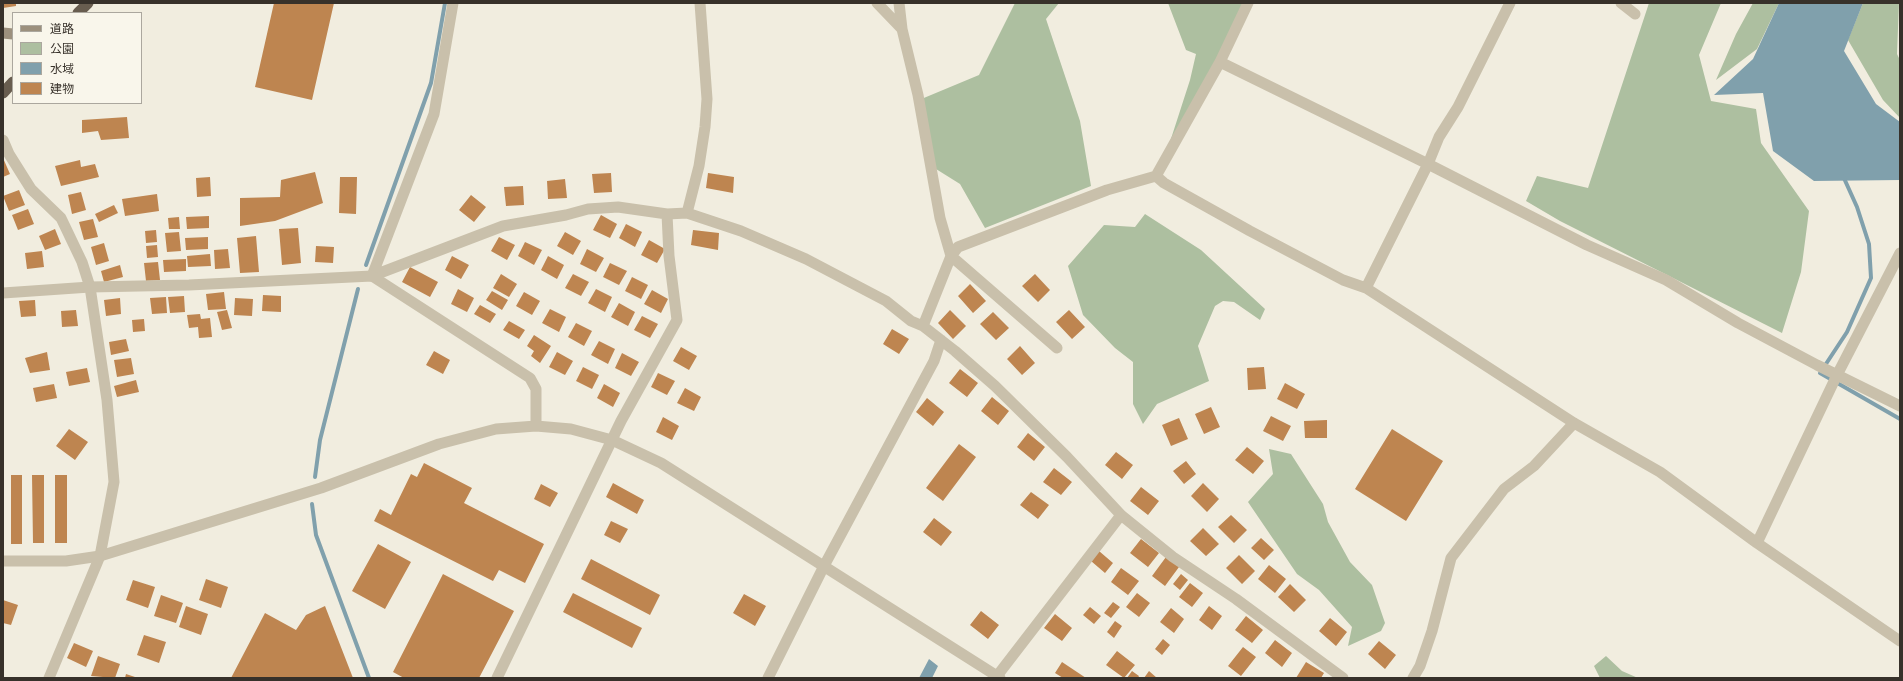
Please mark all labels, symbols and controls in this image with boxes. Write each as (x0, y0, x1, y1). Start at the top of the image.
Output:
legend (12, 12, 142, 104)
text: 道路 (50, 20, 74, 37)
text: 公園 (50, 40, 74, 57)
text: 水域 (50, 60, 74, 77)
text: 建物 (50, 80, 74, 97)

